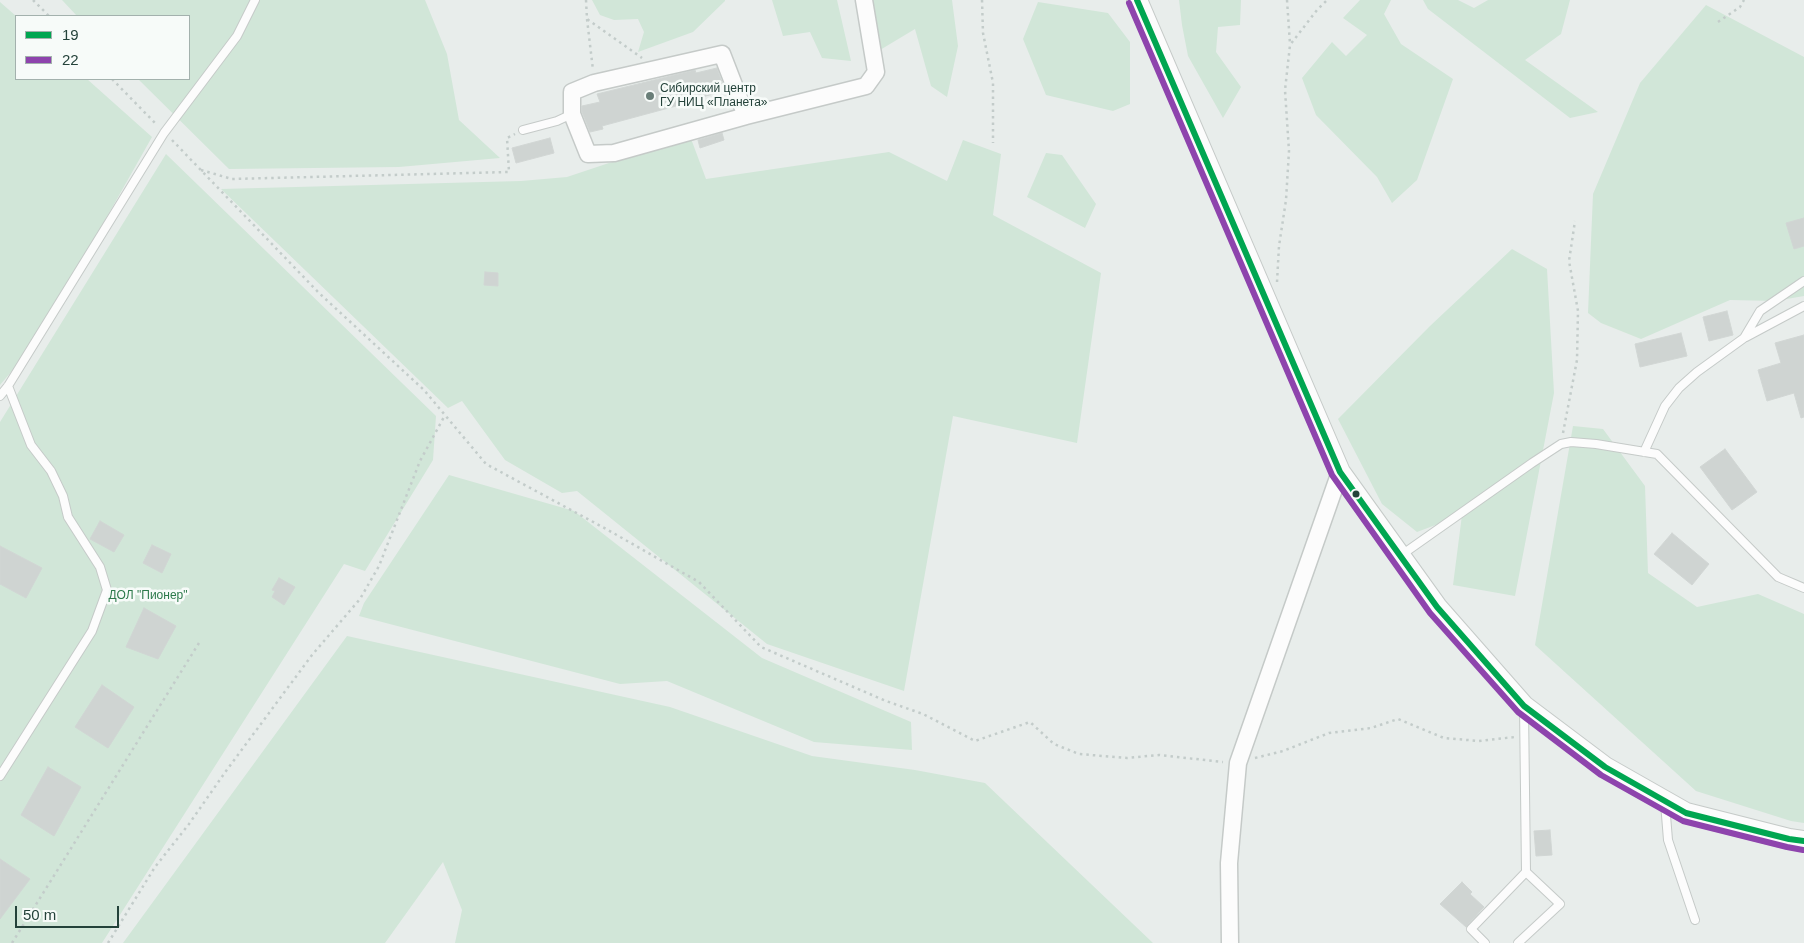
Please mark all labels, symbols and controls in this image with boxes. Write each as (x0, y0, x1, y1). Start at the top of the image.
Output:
legend (15, 15, 190, 80)
text: 19 (62, 26, 79, 43)
text: 22 (62, 51, 79, 68)
place label: Сибирский центр ГУ НИЦ «Планета» (660, 82, 768, 110)
marker: Сибирский центр ГУ НИЦ «Планета» (644, 90, 656, 102)
unlabelled marker (1351, 489, 1361, 499)
park label: ДОЛ "Пионер" (108, 589, 188, 603)
scale bar (18, 896, 121, 928)
text: 50 m (23, 906, 56, 923)

